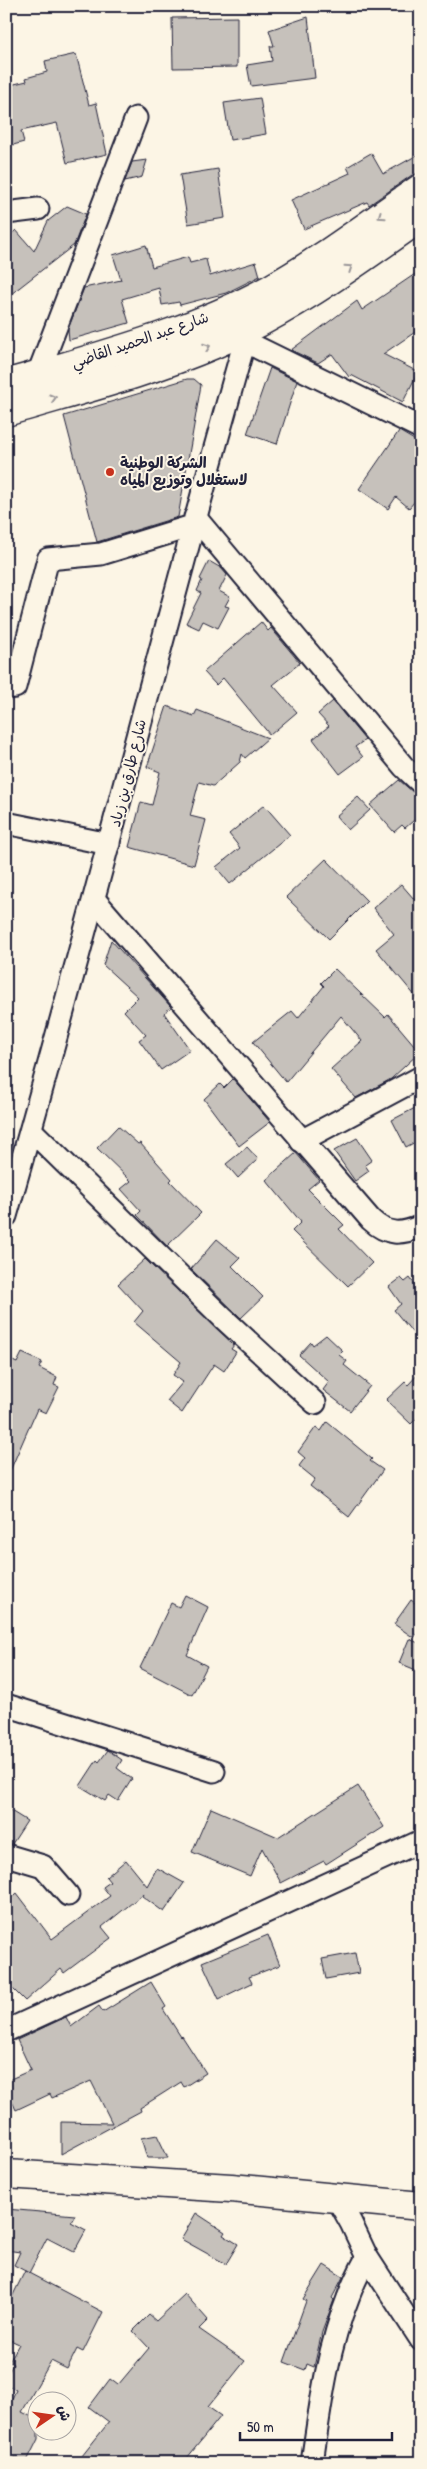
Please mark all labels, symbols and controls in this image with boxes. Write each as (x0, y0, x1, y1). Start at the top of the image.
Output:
one-way arrow (377, 210, 387, 219)
one-way arrow (343, 265, 352, 274)
street label: شارع عبد الحميد القاضي (68, 306, 212, 376)
one-way arrow (202, 343, 211, 353)
one-way arrow (48, 393, 57, 403)
place label: الشركة الوطنية لاستغلال وتوزيع المياه (120, 452, 248, 491)
marker: الشركة الوطنية لاستغلال وتوزيع المياه (104, 466, 116, 478)
street label: شارع طارق بن زياد (104, 717, 151, 829)
north arrow (28, 2392, 78, 2442)
text: ش (54, 2403, 76, 2423)
scale bar (240, 2409, 392, 2441)
text: 50 m (247, 2416, 274, 2437)

